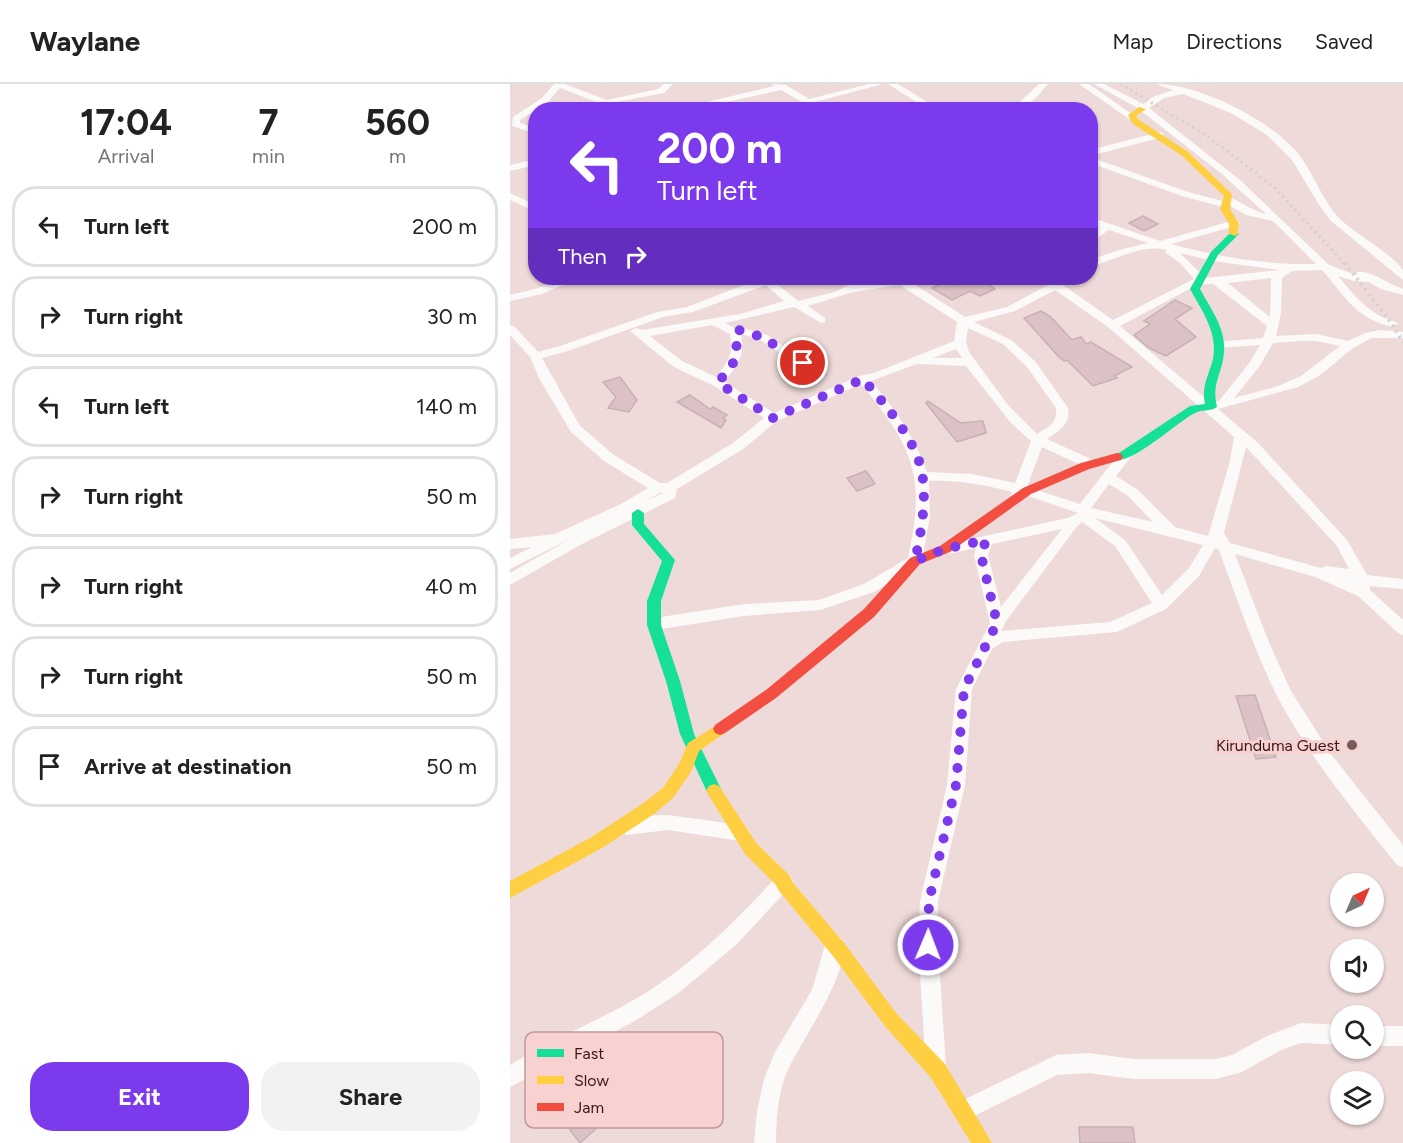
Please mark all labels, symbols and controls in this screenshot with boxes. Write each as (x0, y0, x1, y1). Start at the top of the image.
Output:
text: Waylane (30, 24, 140, 58)
text: Map (1112, 29, 1153, 54)
text: Directions (1186, 29, 1282, 54)
text: Saved (1315, 29, 1373, 54)
text: 17:04 (80, 101, 172, 144)
text: 7 (259, 101, 279, 144)
text: 560 (365, 101, 430, 144)
text: 200 m (657, 123, 782, 174)
icon: left (558, 126, 636, 204)
text: Arrival (98, 144, 154, 168)
text: min (252, 144, 285, 168)
text: m (389, 144, 406, 168)
text: Turn left (657, 174, 757, 207)
icon: left (33, 210, 66, 243)
text: Turn left (84, 213, 170, 240)
text: 200 m (412, 213, 477, 240)
icon: right (619, 240, 652, 273)
text: Then (558, 243, 607, 270)
icon: right (33, 300, 66, 333)
text: Turn right (84, 303, 183, 330)
text: 30 m (427, 303, 477, 330)
pin (777, 337, 828, 388)
icon: arrive (786, 346, 819, 379)
icon: left (33, 390, 66, 423)
text: Turn left (84, 393, 170, 420)
text: 140 m (416, 393, 477, 420)
icon: right (33, 480, 66, 513)
text: Turn right (84, 483, 183, 510)
text: 50 m (426, 483, 477, 510)
icon: right (33, 570, 66, 603)
text: Turn right (84, 573, 183, 600)
text: 40 m (425, 573, 477, 600)
icon: right (33, 660, 66, 693)
text: Turn right (84, 663, 183, 690)
text: 50 m (426, 663, 477, 690)
place label: Kirunduma Guest (1216, 736, 1340, 755)
marker: Kirunduma Guest (1345, 738, 1359, 752)
icon: arrive (33, 750, 66, 783)
text: Arrive at destination (84, 753, 292, 780)
text: 50 m (426, 753, 477, 780)
north arrow (1330, 873, 1384, 927)
map controls (1330, 873, 1384, 1125)
position arrow (896, 913, 960, 977)
button: sound (1330, 939, 1384, 993)
button: search (1330, 1005, 1384, 1059)
legend (525, 1032, 723, 1128)
text: Fast (574, 1044, 604, 1063)
button: Exit (30, 1062, 249, 1131)
button: Share (261, 1062, 480, 1131)
text: Slow (574, 1071, 609, 1090)
button: layers (1330, 1071, 1384, 1125)
text: Jam (574, 1098, 604, 1117)

